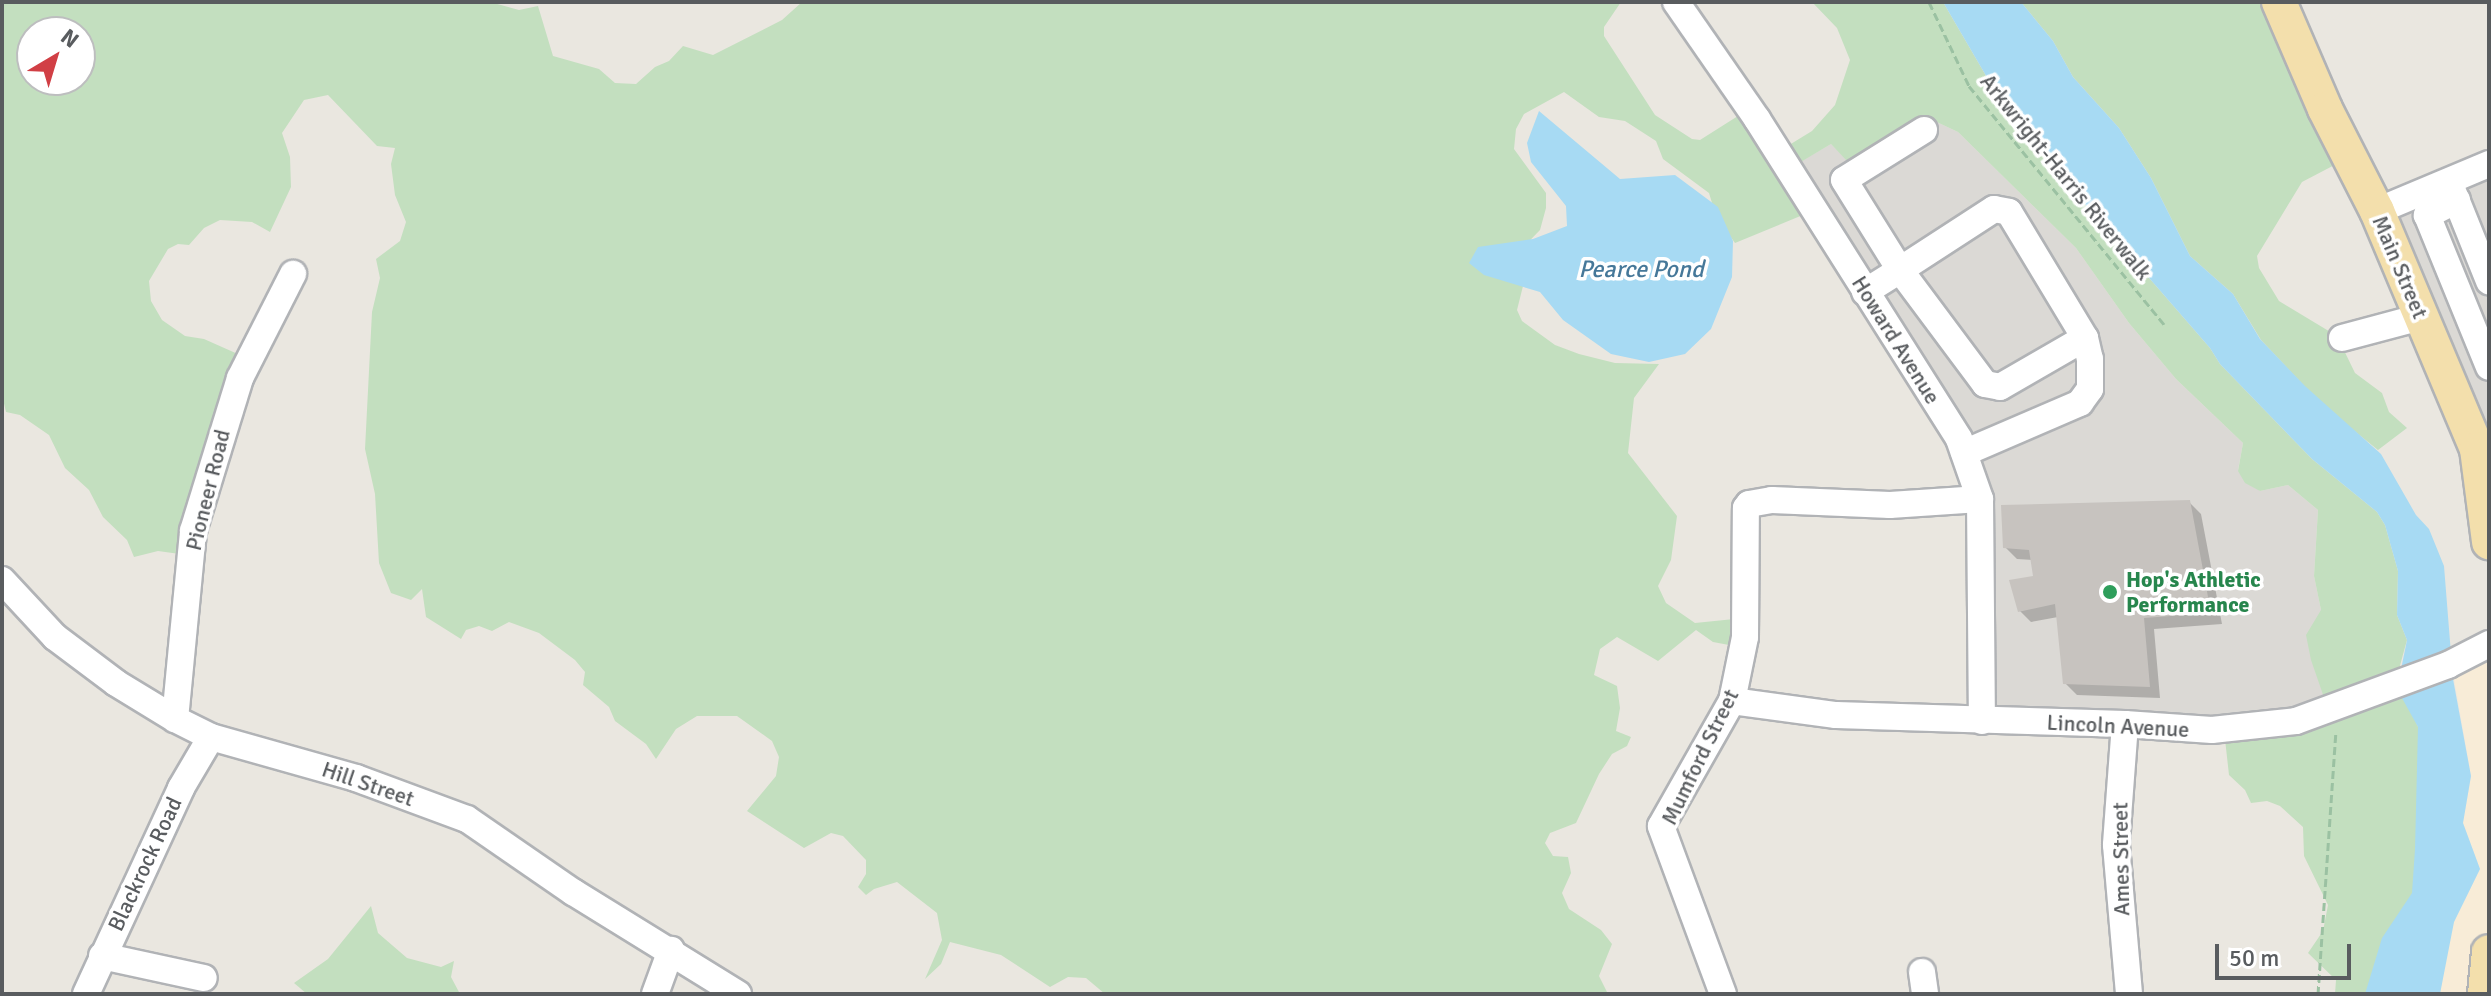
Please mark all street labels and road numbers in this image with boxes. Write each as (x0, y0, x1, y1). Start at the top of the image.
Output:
street label: Arkwright-Harris Riverwalk (1975, 69, 2157, 285)
street label: Main Street (2367, 212, 2433, 322)
street label: Howard Avenue (1846, 271, 1946, 409)
street label: Pioneer Road (180, 427, 236, 553)
street label: Mumford Street (1656, 685, 1744, 829)
street label: Lincoln Avenue (2046, 709, 2190, 743)
street label: Hill Street (318, 756, 418, 812)
street label: Blackrock Road (102, 793, 188, 935)
street label: Ames Street (2107, 802, 2135, 916)

